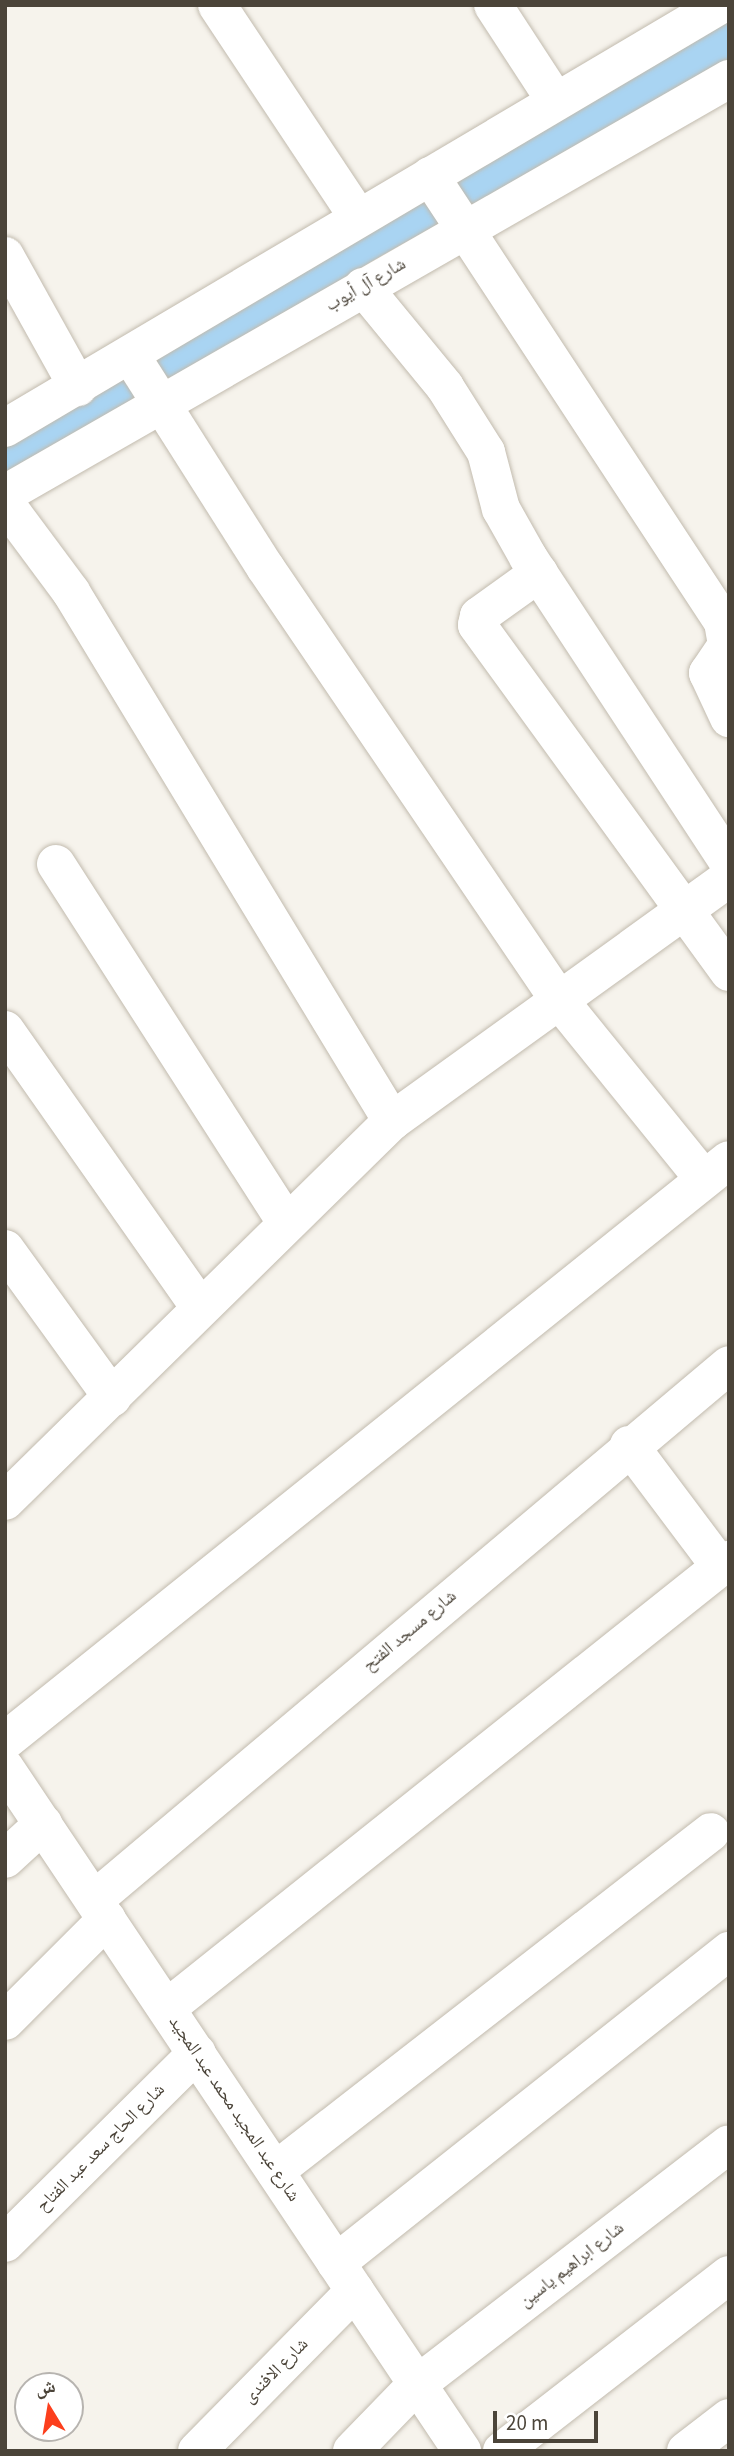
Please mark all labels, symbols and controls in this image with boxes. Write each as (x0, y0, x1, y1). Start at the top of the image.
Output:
street label: شارع آل أيوب (322, 253, 410, 317)
street label: شارع مسجد الفتح (359, 1586, 461, 1676)
street label: شارع عبد المجيد محمد عبد المجيد (164, 2012, 304, 2206)
street label: شارع الحاج سعد عبد الفتاح (32, 2079, 170, 2217)
street label: شارع ابراهيم ياسين (515, 2217, 629, 2313)
street label: شارع الافندى (239, 2334, 313, 2408)
north arrow (14, 2372, 84, 2442)
text: ش (33, 2373, 58, 2403)
scale bar (496, 2396, 601, 2440)
text: 20 m (506, 2408, 548, 2438)

